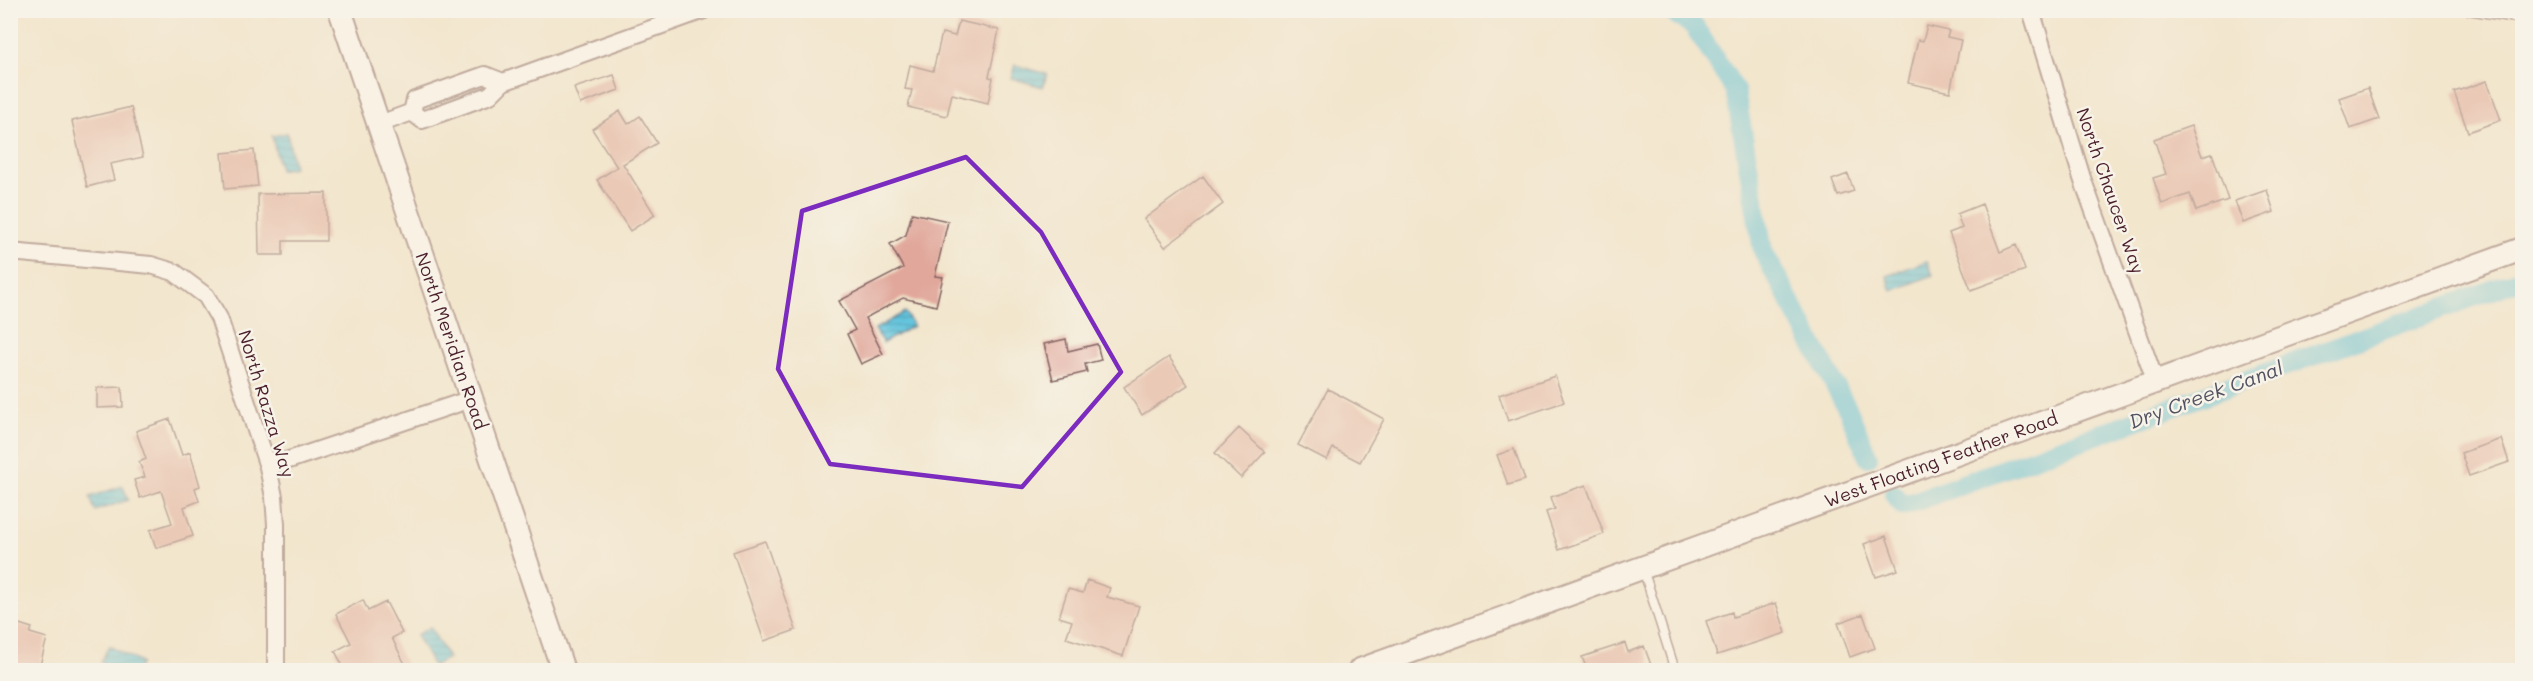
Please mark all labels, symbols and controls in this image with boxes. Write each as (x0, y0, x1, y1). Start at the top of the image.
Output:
street label: North Chaucer Way (2071, 105, 2151, 277)
street label: North Meridian Road (410, 249, 493, 432)
street label: North Razza Way (233, 327, 301, 480)
water label: Dry Creek Canal (2125, 354, 2286, 434)
street label: West Floating Feather Road (1821, 406, 2061, 513)

